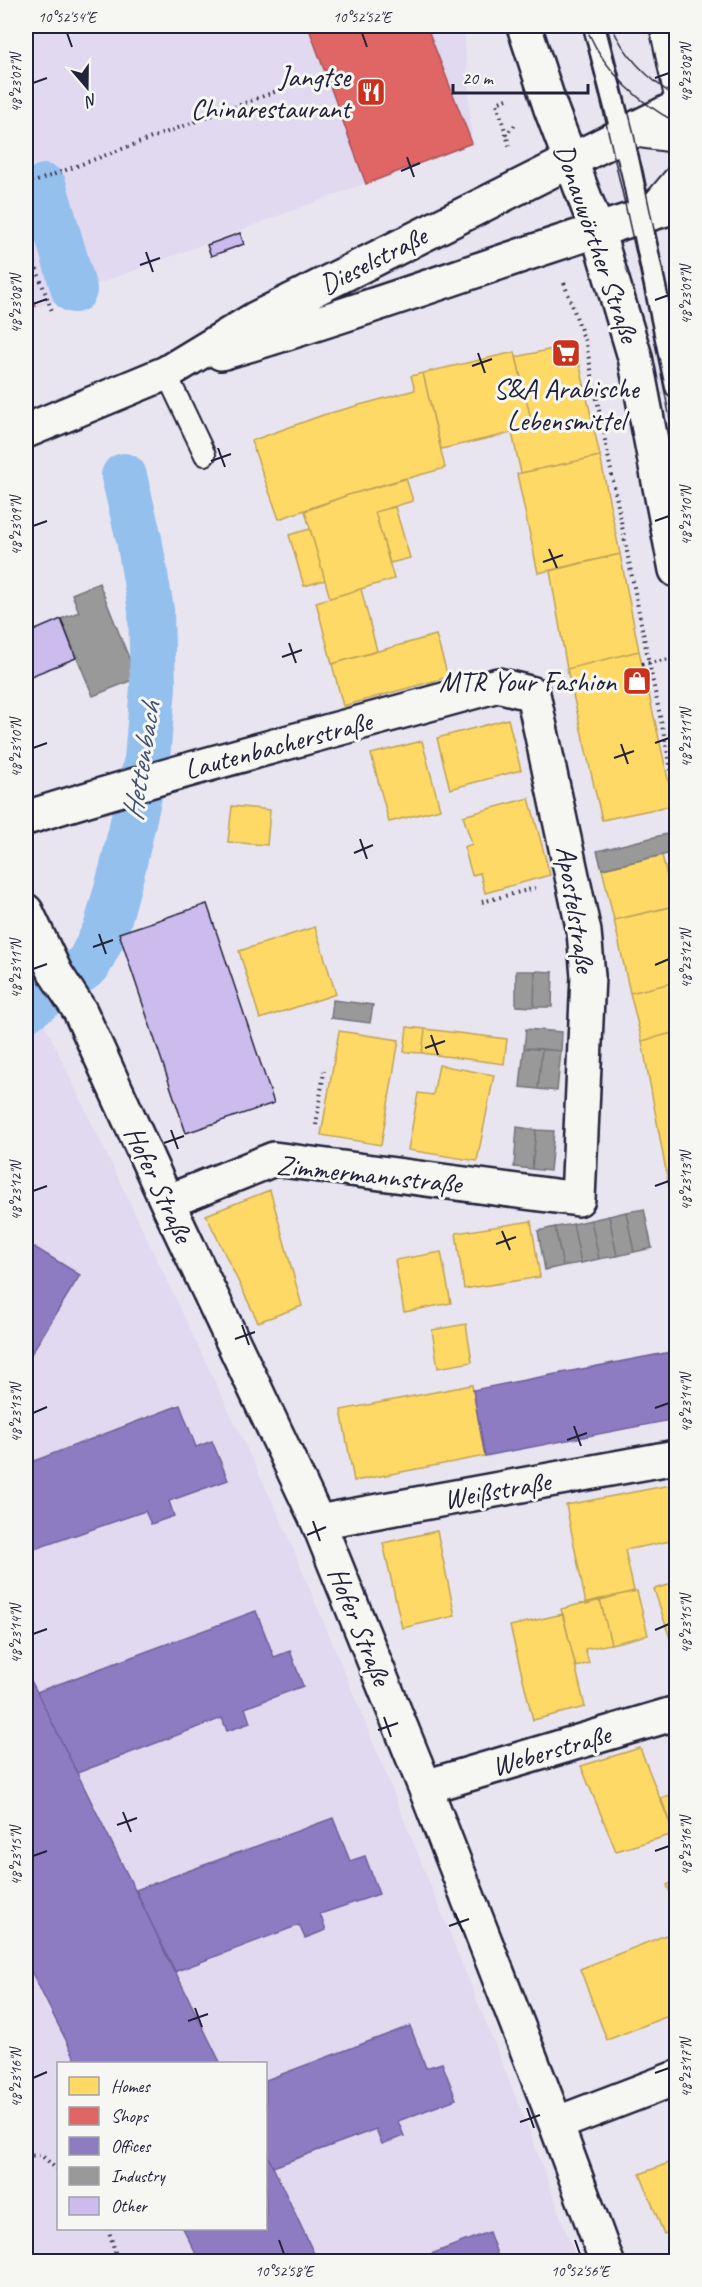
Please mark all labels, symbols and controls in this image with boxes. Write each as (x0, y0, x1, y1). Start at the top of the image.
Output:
text: 10°52'54"E (38, 8, 98, 27)
text: 10°52'52"E (333, 8, 393, 27)
text: 48°23'08"N (677, 40, 696, 103)
text: 48°23'07"N (7, 50, 26, 113)
north arrow (57, 57, 117, 117)
scale bar (453, 57, 588, 95)
place label: Jangtse Chinarestaurant (191, 59, 353, 126)
text: 20 m (462, 67, 495, 89)
restaurant icon: Jangtse Chinarestaurant (355, 76, 387, 108)
text: N (81, 89, 100, 112)
street label: Donauwörther Straße (547, 139, 648, 349)
street label: Dieselstraße (314, 217, 434, 302)
text: 48°23'09"N (677, 262, 696, 325)
text: 48°23'08"N (7, 271, 26, 334)
supermarket icon: S&A Arabische Lebensmittel (550, 337, 582, 369)
place label: S&A Arabische Lebensmittel (493, 371, 640, 438)
text: 48°23'10"N (677, 483, 696, 546)
text: 48°23'09"N (7, 493, 26, 556)
place label: MTR Your Fashion (439, 664, 617, 699)
shop icon: MTR Your Fashion (621, 665, 653, 697)
water label: Hettenbach (113, 697, 169, 823)
street label: Lautenbacherstraße (181, 703, 377, 787)
text: 48°23'11"N (677, 705, 696, 768)
text: 48°23'10"N (7, 715, 26, 778)
street label: Apostelstraße (549, 843, 604, 977)
text: 48°23'12"N (677, 926, 696, 989)
text: 48°23'11"N (7, 936, 26, 999)
street label: Hofer Straße (117, 1120, 202, 1250)
street label: Zimmermannstraße (275, 1147, 465, 1201)
text: 48°23'13"N (677, 1148, 696, 1211)
text: 48°23'12"N (7, 1158, 26, 1221)
text: 48°23'14"N (677, 1370, 696, 1433)
text: 48°23'13"N (7, 1380, 26, 1443)
street label: Weißstraße (441, 1463, 555, 1517)
street label: Hofer Straße (320, 1562, 400, 1692)
text: 48°23'15"N (677, 1591, 696, 1654)
text: 48°23'14"N (7, 1601, 26, 1664)
street label: Weberstraße (488, 1716, 616, 1784)
text: 48°23'16"N (677, 1813, 696, 1876)
text: 48°23'15"N (7, 1823, 26, 1886)
text: 48°23'17"N (677, 2035, 696, 2098)
text: 48°23'16"N (7, 2045, 26, 2108)
legend (57, 2062, 267, 2230)
text: Homes (111, 2075, 151, 2097)
text: Shops (111, 2105, 150, 2127)
text: Offices (111, 2135, 152, 2157)
text: Industry (111, 2165, 166, 2187)
text: Other (111, 2195, 148, 2217)
text: 10°52'58"E (255, 2262, 315, 2281)
text: 10°52'56"E (551, 2262, 611, 2281)

